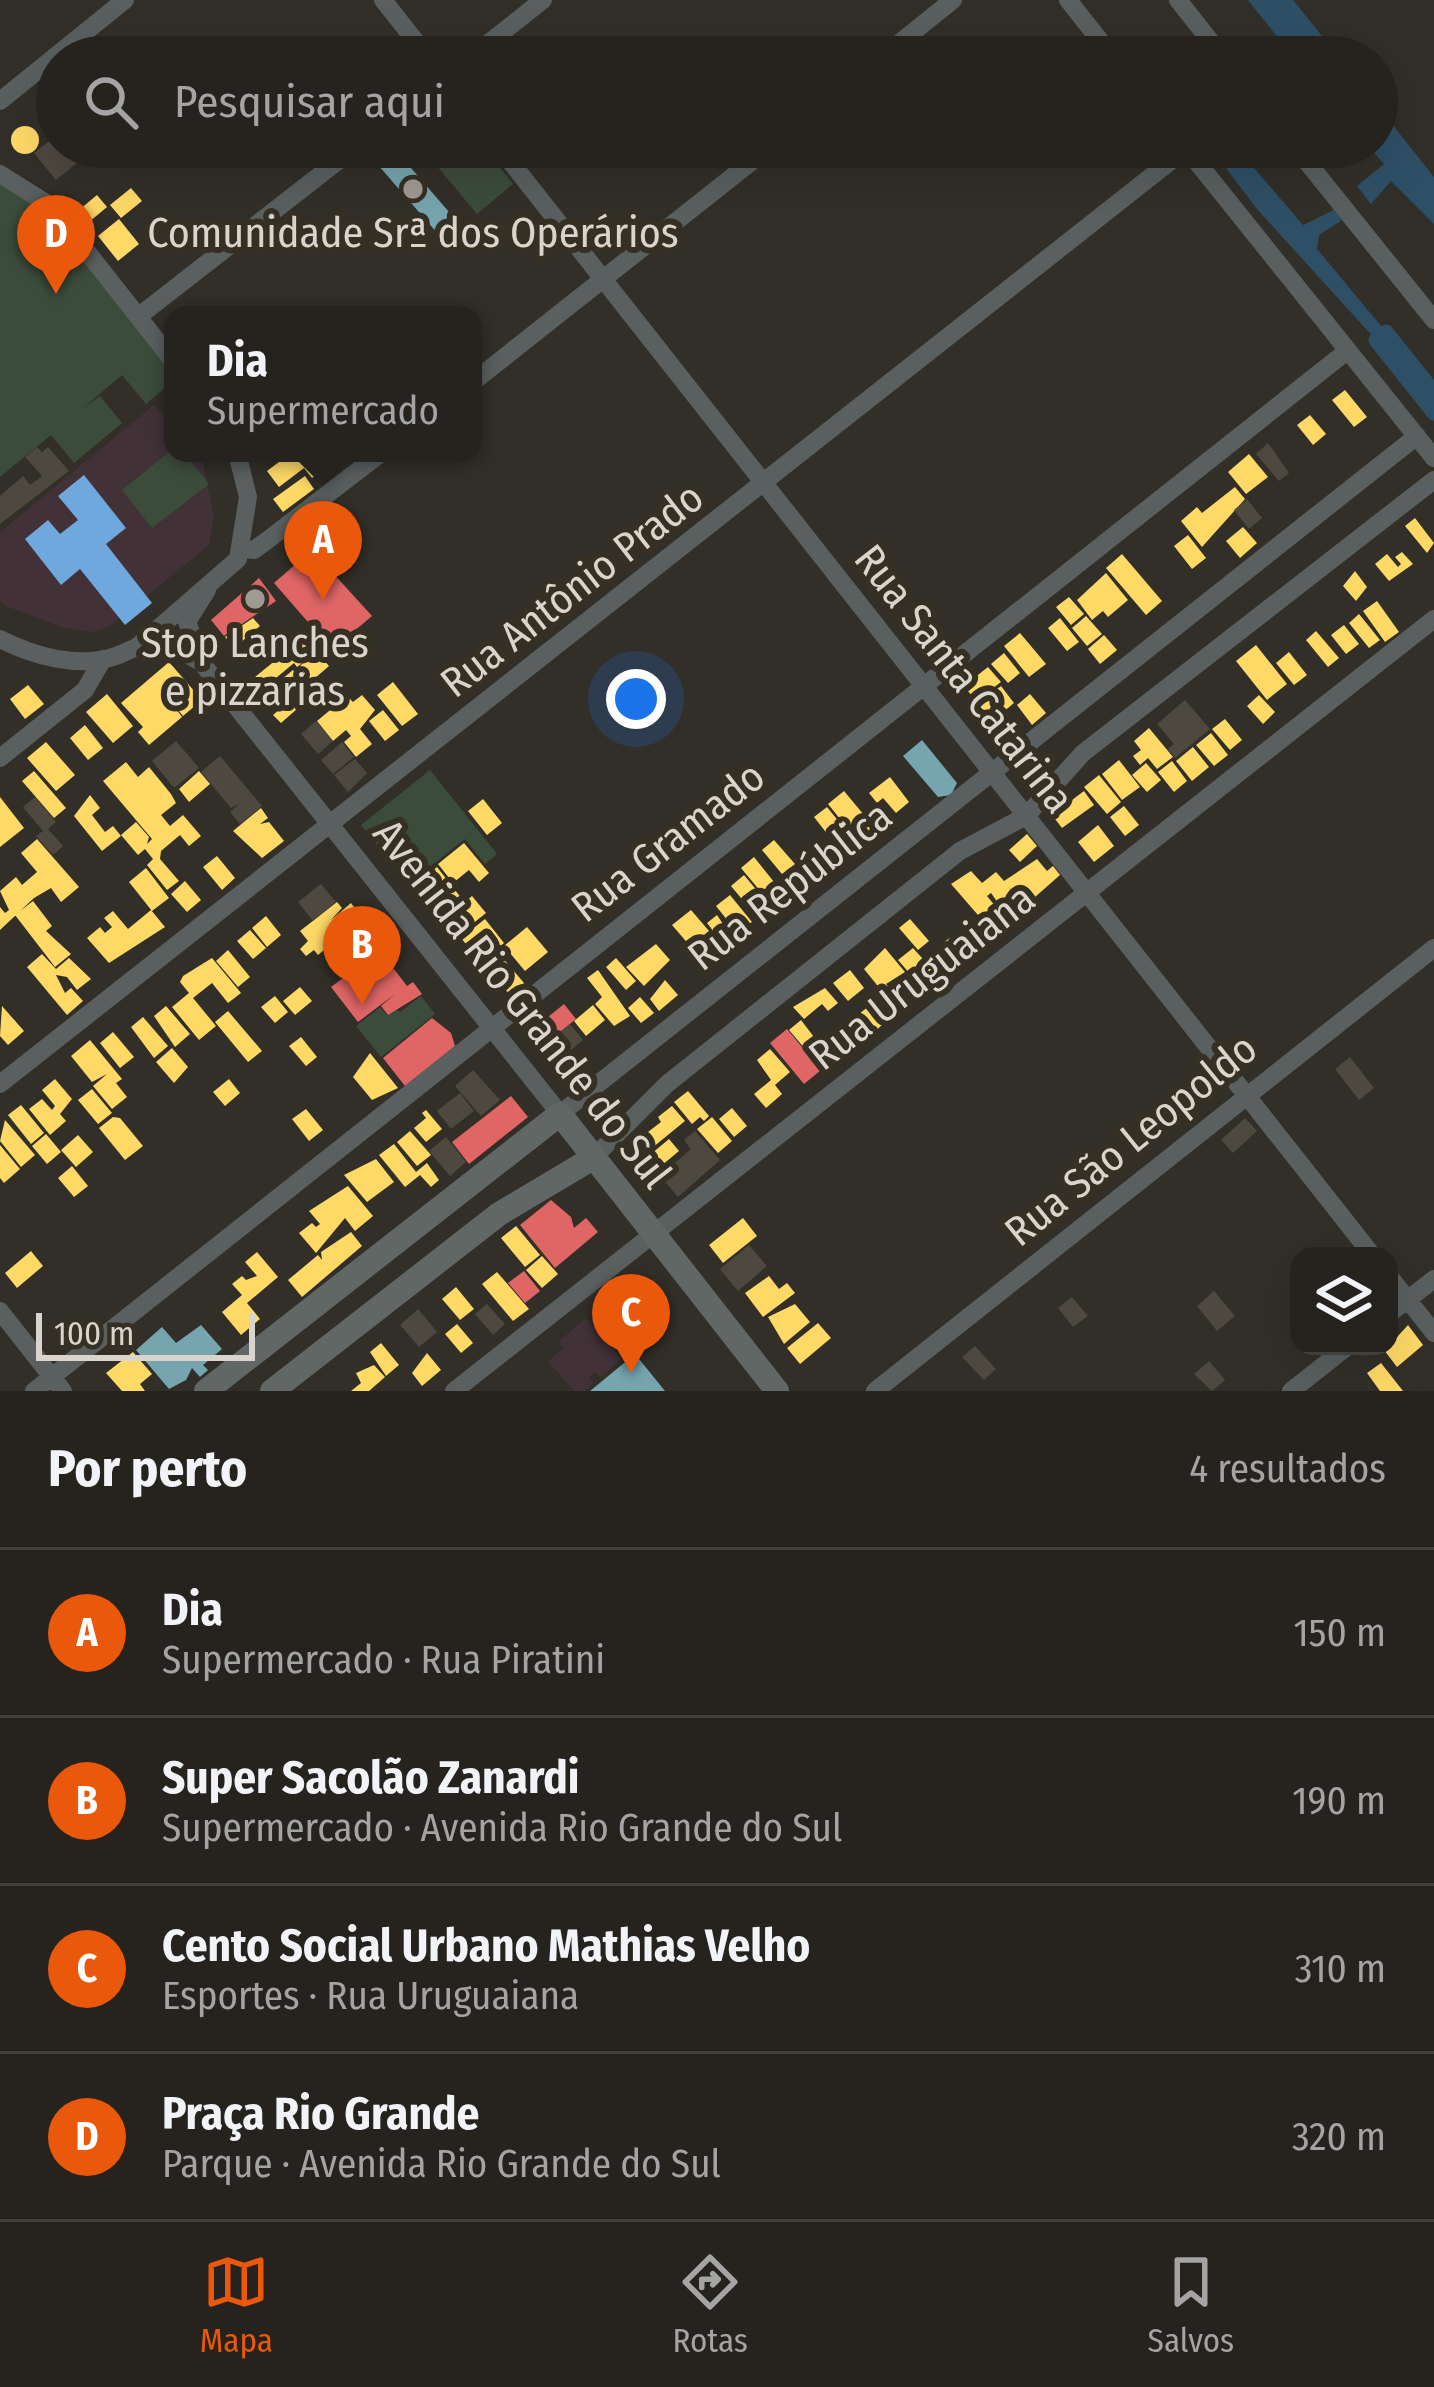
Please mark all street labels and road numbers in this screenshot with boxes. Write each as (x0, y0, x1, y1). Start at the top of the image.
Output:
street label: Rua Antônio Prado (431, 472, 713, 708)
street label: Rua Santa Catarina (844, 535, 1084, 823)
street label: Rua Gramado (562, 751, 774, 933)
street label: Rua República (678, 791, 902, 981)
street label: Avenida Rio Grande do Sul (363, 810, 681, 1198)
street label: Rua Uruguaiana (799, 873, 1045, 1081)
street label: Rua São Leopoldo (995, 1023, 1267, 1257)

